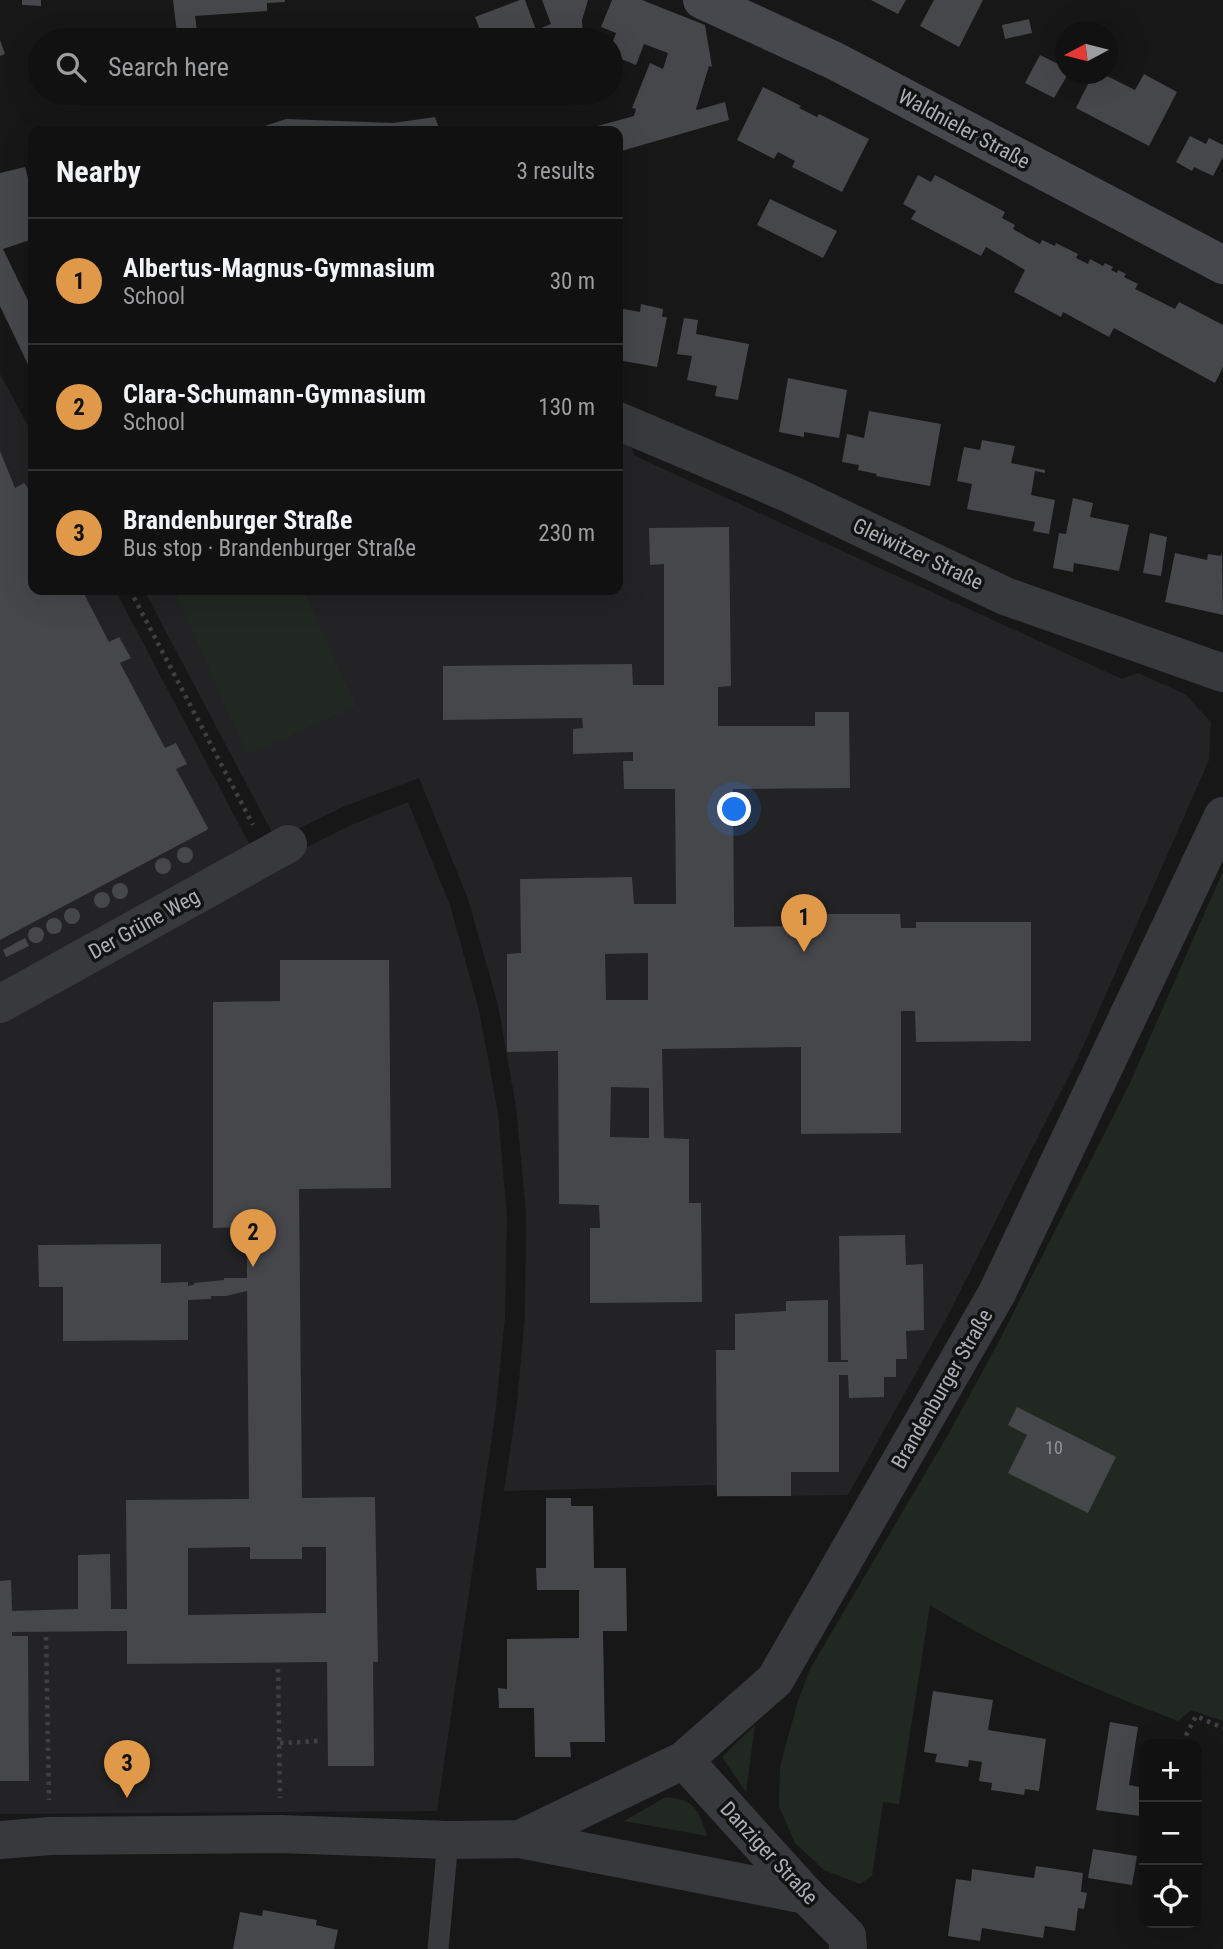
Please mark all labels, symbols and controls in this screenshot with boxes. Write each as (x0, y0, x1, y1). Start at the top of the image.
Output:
north arrow (1055, 21, 1118, 84)
search box (28, 28, 623, 105)
icon: search (52, 48, 90, 86)
text: Search here (108, 52, 229, 82)
street label: Waldnieler Straße (894, 84, 1034, 174)
text: Nearby (56, 154, 141, 189)
text: 3 results (517, 158, 595, 185)
text: Albertus-Magnus-Gymnasium (123, 253, 435, 283)
text: 1 (73, 268, 85, 295)
text: 30 m (550, 268, 595, 295)
text: School (123, 283, 185, 310)
text: Clara-Schumann-Gymnasium (123, 379, 426, 409)
text: 2 (73, 394, 85, 421)
text: 130 m (538, 394, 595, 421)
text: School (123, 409, 185, 436)
text: Brandenburger Straße (123, 505, 353, 535)
street label: Gleiwitzer Straße (849, 513, 987, 595)
text: 3 (73, 520, 85, 547)
text: 230 m (538, 520, 595, 547)
text: Bus stop · Brandenburger Straße (123, 535, 416, 562)
your location (717, 792, 751, 826)
street label: Der Grüne Weg (85, 884, 203, 964)
pin: 1 (781, 894, 827, 952)
pin: 2 (230, 1209, 276, 1267)
street label: Brandenburger Straße (887, 1305, 998, 1473)
house number: 10 (1045, 1437, 1063, 1458)
map controls (1139, 1739, 1202, 1928)
button: + (1139, 1739, 1202, 1802)
pin: 3 (104, 1740, 150, 1798)
street label: Danziger Straße (715, 1797, 823, 1909)
button: − (1139, 1802, 1202, 1865)
button: locate (1139, 1865, 1202, 1928)

